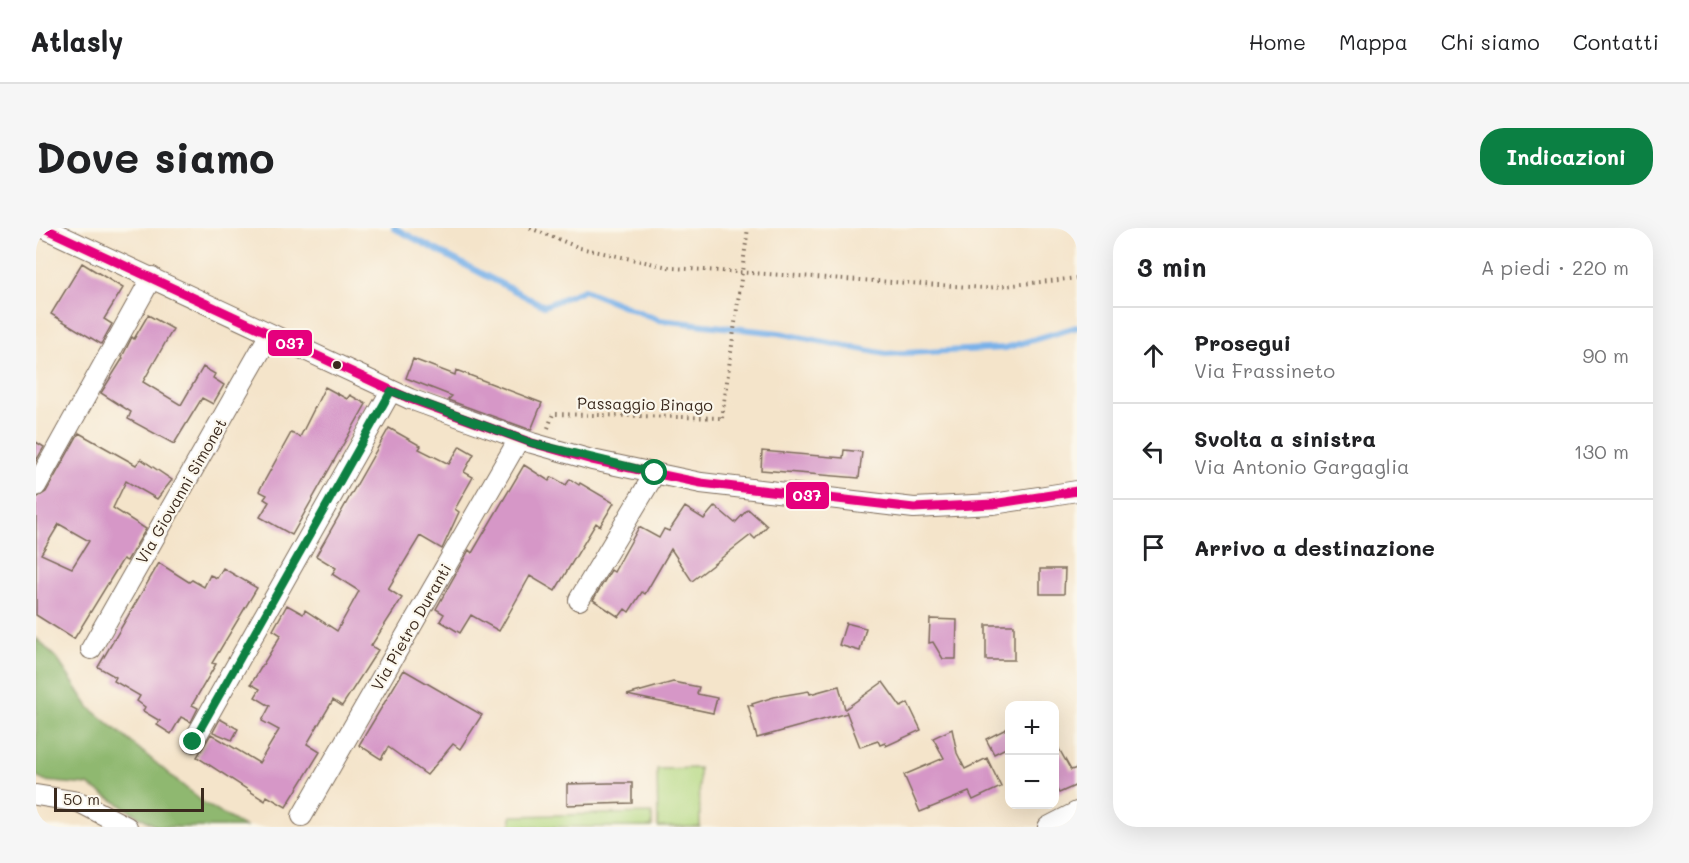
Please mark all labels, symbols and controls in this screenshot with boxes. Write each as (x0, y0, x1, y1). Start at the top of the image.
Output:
text: Atlasly (30, 23, 124, 59)
text: Home (1249, 28, 1306, 55)
text: Mappa (1339, 28, 1408, 55)
text: Chi siamo (1441, 28, 1540, 55)
text: Contatti (1573, 28, 1659, 55)
button: Indicazioni (1480, 128, 1653, 185)
text: Dove siamo (36, 129, 275, 184)
text: 3 min (1137, 250, 1206, 284)
text: A piedi · 220 m (1481, 254, 1629, 280)
text: Prosegui (1194, 328, 1291, 357)
line badge: 037 (267, 329, 313, 357)
text: 037 (276, 332, 304, 353)
icon: ahead (1137, 339, 1170, 372)
text: 90 m (1583, 342, 1629, 368)
text: Via Frassineto (1194, 357, 1335, 383)
unlabelled marker (331, 359, 343, 371)
street label: Passaggio Binago (577, 392, 713, 415)
street label: Via Giovanni Simonet (130, 414, 231, 567)
text: Svolta a sinistra (1194, 424, 1376, 453)
icon: left (1137, 435, 1170, 468)
text: 130 m (1574, 438, 1629, 464)
text: Via Antonio Gargaglia (1194, 453, 1409, 479)
route start (641, 459, 667, 485)
line badge: 037 (785, 481, 830, 510)
text: 037 (793, 484, 821, 505)
icon: arrive (1137, 531, 1170, 564)
text: Arrivo a destinazione (1194, 533, 1435, 562)
street label: Via Pietro Duranti (366, 560, 455, 694)
map controls (1005, 701, 1059, 809)
button: + (1005, 701, 1059, 755)
route end (179, 728, 205, 754)
button: − (1005, 755, 1059, 809)
scale bar (54, 785, 204, 812)
text: 50 m (63, 788, 100, 809)

